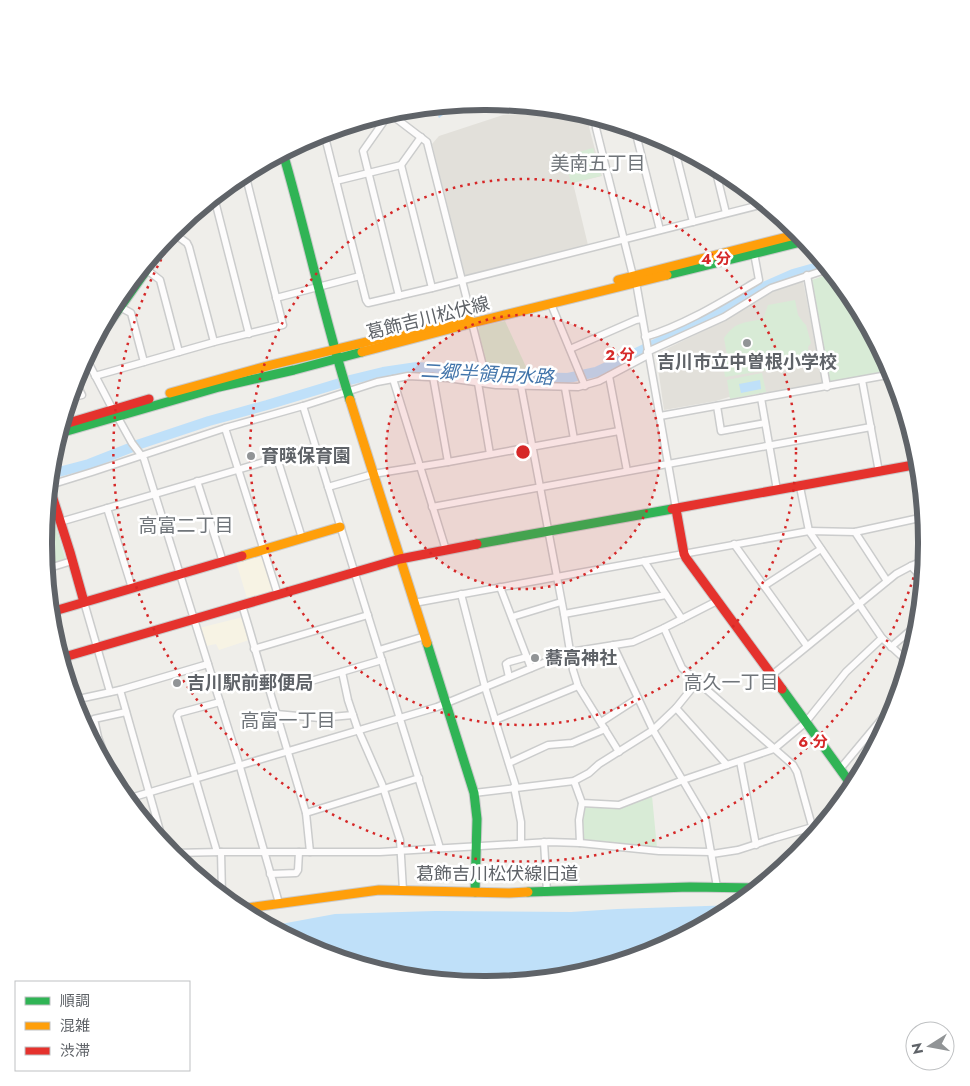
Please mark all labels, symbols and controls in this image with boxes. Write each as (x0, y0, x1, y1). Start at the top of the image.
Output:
district label: 美南五丁目 (550, 150, 646, 177)
text: 4 分 (701, 248, 731, 270)
street label: 葛飾吉川松伏線 (364, 290, 492, 346)
marker: 吉川市立中曽根小学校 (741, 337, 753, 349)
text: 2 分 (605, 344, 635, 366)
place label: 吉川市立中曽根小学校 (657, 349, 837, 375)
water label: 二郷半領用水路 (420, 357, 556, 391)
place label: 育暎保育園 (261, 443, 351, 469)
centre of rings (514, 443, 532, 461)
marker: 育暎保育園 (245, 450, 257, 462)
district label: 高富二丁目 (138, 512, 234, 539)
place label: 蕎高神社 (545, 645, 617, 671)
marker: 蕎高神社 (529, 652, 541, 664)
district label: 高久一丁目 (683, 669, 779, 696)
place label: 吉川駅前郵便局 (187, 670, 313, 696)
marker: 吉川駅前郵便局 (171, 677, 183, 689)
district label: 高富一丁目 (240, 707, 336, 734)
text: 6 分 (798, 731, 828, 753)
street label: 葛飾吉川松伏線旧道 (416, 861, 578, 887)
legend (15, 981, 190, 1071)
text: 順調 (60, 990, 90, 1012)
text: 混雑 (60, 1015, 90, 1037)
north arrow (905, 1021, 955, 1071)
text: 渋滞 (60, 1040, 90, 1062)
text: N (906, 1041, 928, 1056)

